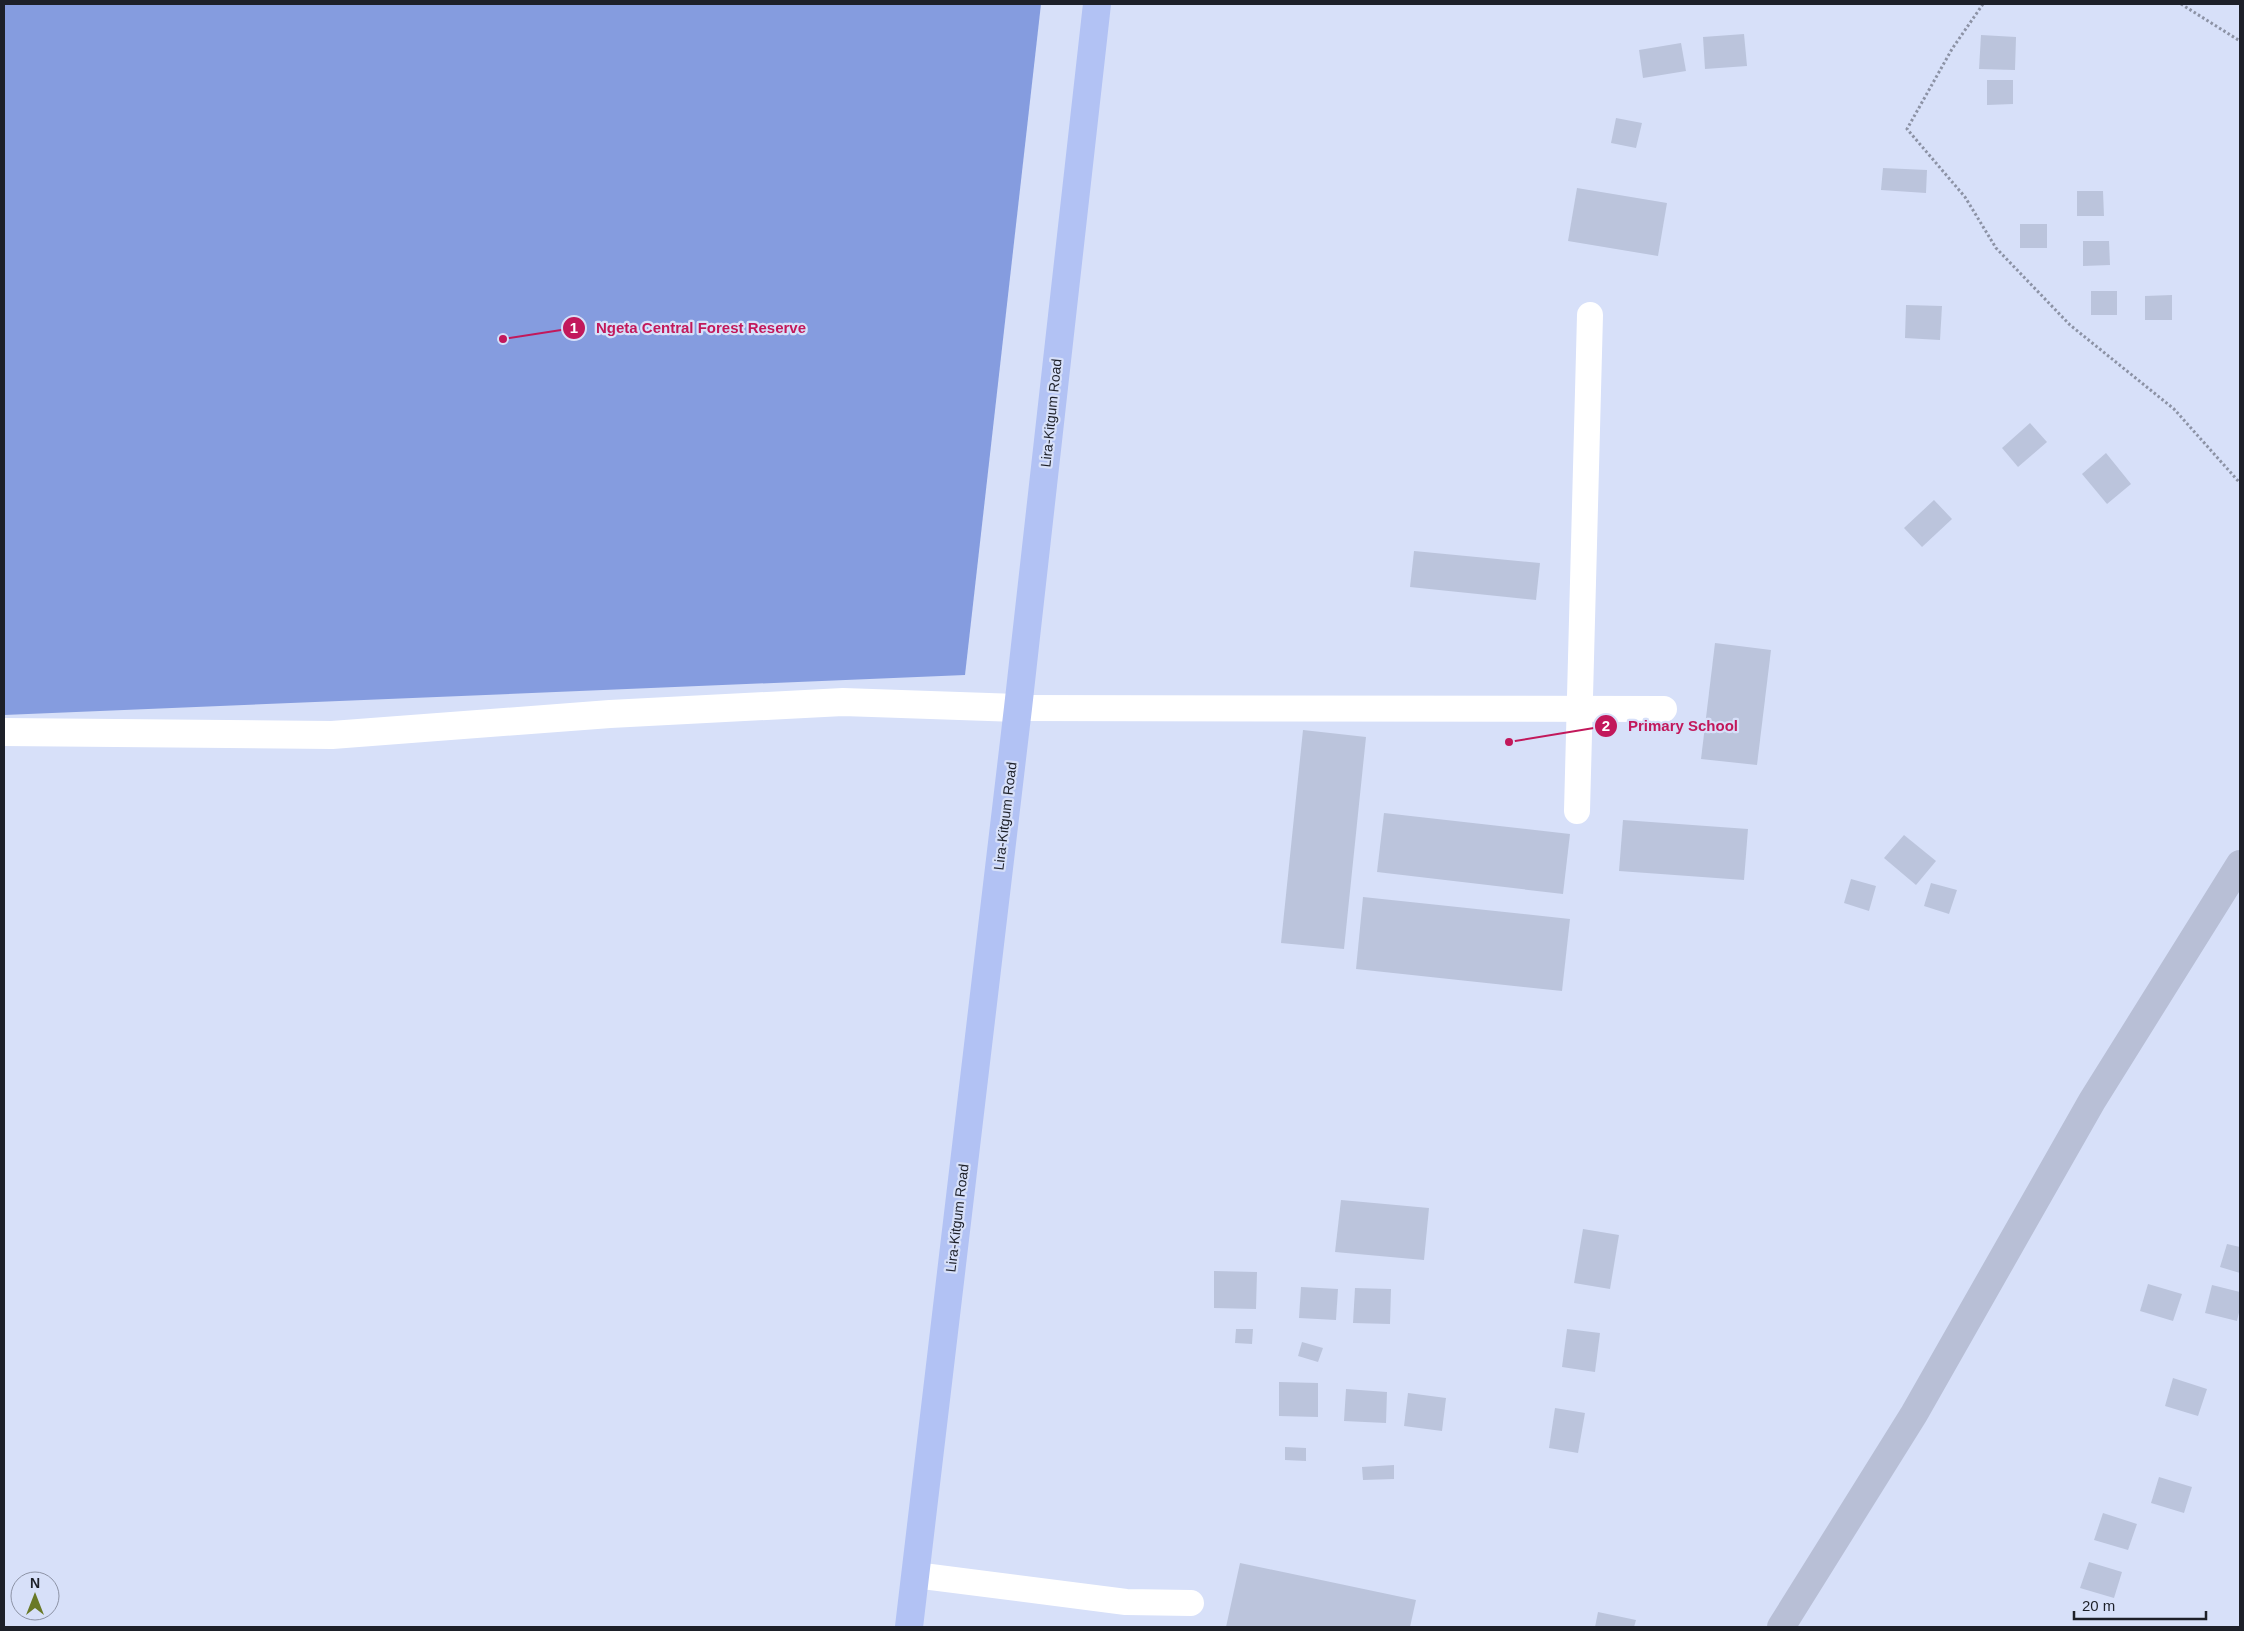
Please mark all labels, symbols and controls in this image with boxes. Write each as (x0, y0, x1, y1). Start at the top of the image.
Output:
callout: Ngeta Central Forest Reserve (561, 313, 816, 343)
text: 1 (570, 319, 578, 336)
text: Ngeta Central Forest Reserve (596, 319, 806, 336)
street label: Lira-Kitgum Road (1037, 358, 1065, 468)
callout: Primary School (1593, 711, 1749, 741)
text: 2 (1602, 717, 1610, 734)
text: Primary School (1628, 717, 1738, 734)
street label: Lira-Kitgum Road (990, 761, 1020, 871)
street label: Lira-Kitgum Road (942, 1163, 972, 1273)
north arrow (10, 1571, 60, 1621)
text: N (30, 1575, 40, 1591)
scale bar (2074, 1588, 2206, 1620)
text: 20 m (2082, 1597, 2115, 1614)

